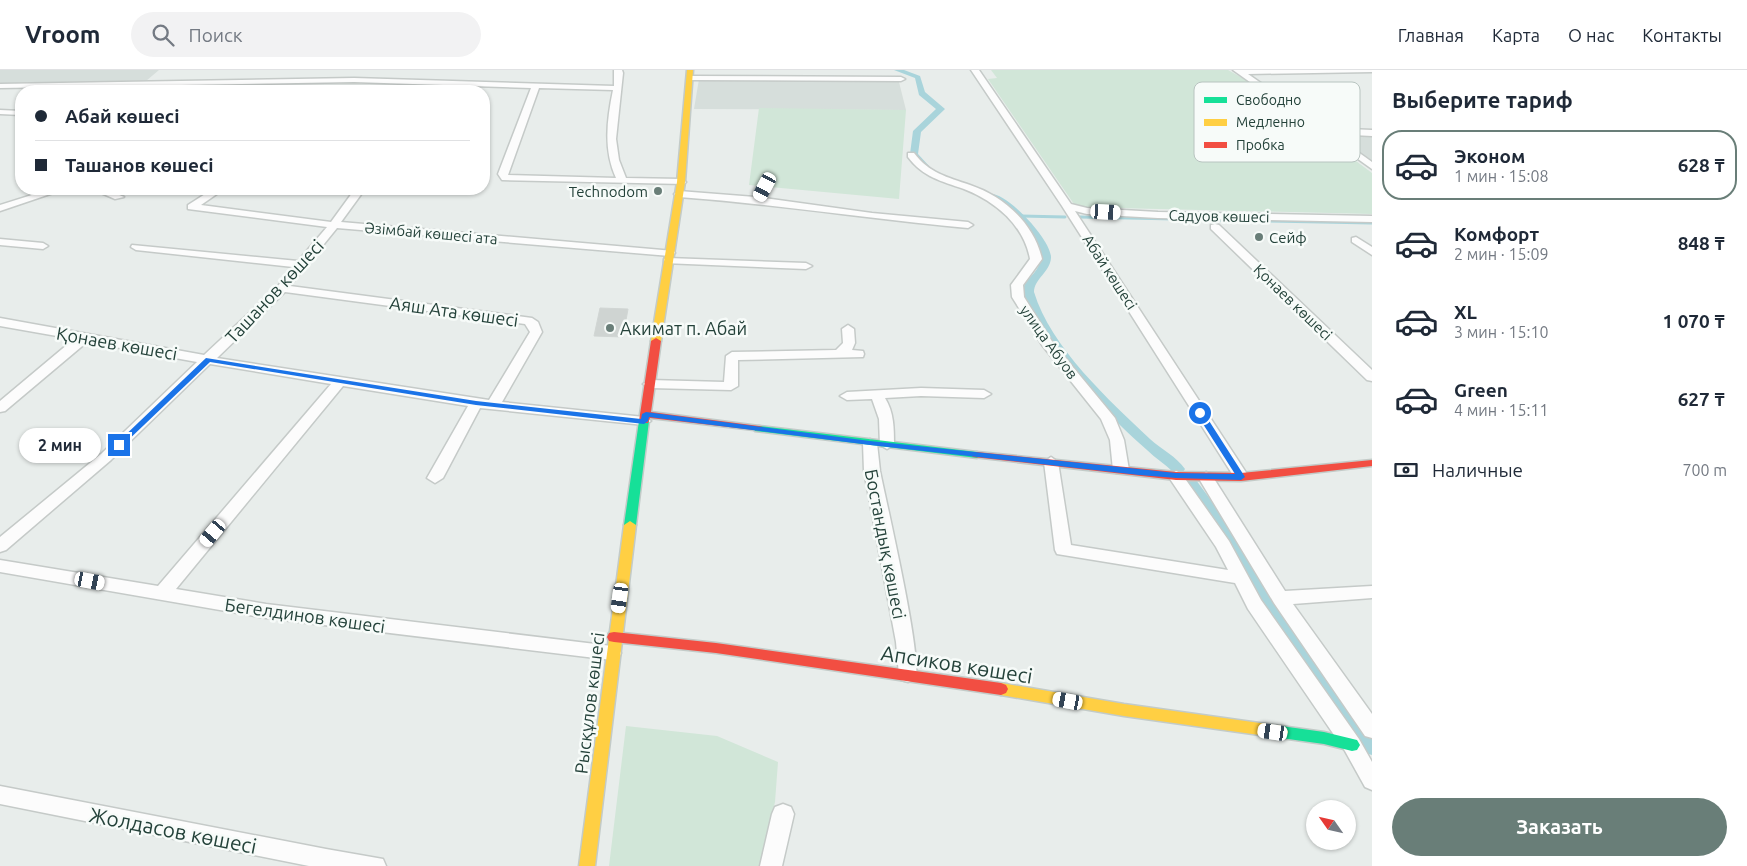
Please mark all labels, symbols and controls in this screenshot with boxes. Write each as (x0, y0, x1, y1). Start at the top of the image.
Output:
search box (131, 12, 481, 57)
text: Vroom (25, 21, 101, 48)
icon: search (149, 21, 177, 49)
text: Поиск (189, 24, 243, 46)
text: Главная (1398, 25, 1464, 45)
text: Карта (1492, 25, 1540, 45)
text: О нас (1568, 25, 1614, 45)
text: Контакты (1642, 25, 1722, 45)
legend (1194, 82, 1360, 162)
text: Выберите тариф (1392, 87, 1573, 112)
text: Свободно (1236, 92, 1301, 108)
text: Абай көшесі (65, 105, 179, 127)
text: Медленно (1236, 114, 1305, 130)
text: Пробка (1236, 137, 1285, 153)
icon: car (1394, 143, 1439, 188)
text: Эконом (1454, 145, 1525, 167)
text: Ташанов көшесі (65, 154, 214, 176)
text: 628 ₸ (1678, 154, 1725, 176)
text: 1 мин · 15:08 (1454, 167, 1548, 185)
car (751, 170, 778, 204)
place label: Technodom (569, 183, 648, 200)
marker: Technodom (652, 185, 664, 197)
car (1090, 204, 1121, 220)
street label: Садуов көшесі (1168, 207, 1270, 225)
street label: Әзімбай көшесі ата (364, 219, 498, 247)
icon: car (1394, 221, 1439, 266)
text: Комфорт (1454, 223, 1539, 245)
place label: Сейф (1269, 229, 1307, 246)
street label: Абай көшесі (1079, 231, 1141, 313)
marker: Сейф (1253, 231, 1265, 243)
text: 848 ₸ (1678, 232, 1725, 254)
street label: Ташанов көшесі (221, 235, 327, 347)
text: 2 мин · 15:09 (1454, 245, 1548, 263)
street label: Қонаев көшесі (1250, 260, 1336, 344)
street label: Аяш Ата көшесі (388, 292, 520, 330)
icon: car (1394, 299, 1439, 344)
text: XL (1454, 301, 1477, 323)
street label: улица Абуов (1016, 302, 1082, 382)
text: 1 070 ₸ (1662, 310, 1725, 332)
place label: Акимат п. Абай (620, 318, 747, 338)
marker: Акимат п. Абай (604, 322, 616, 334)
street label: Қонаев көшесі (55, 323, 179, 363)
text: 3 мин · 15:10 (1454, 323, 1548, 341)
icon: car (1394, 377, 1439, 422)
text: Green (1454, 379, 1508, 401)
text: 627 ₸ (1678, 388, 1725, 410)
text: 4 мин · 15:11 (1454, 401, 1548, 419)
route start (1189, 402, 1211, 424)
callout: 2 мин (19, 428, 102, 462)
route end (108, 434, 130, 456)
text: 2 мин (38, 436, 82, 454)
icon: cash (1392, 456, 1420, 484)
text: Наличные (1432, 459, 1523, 481)
text: 700 m (1682, 461, 1727, 479)
street label: Бостандық көшесі (862, 467, 910, 621)
car (197, 517, 228, 549)
car (73, 571, 106, 591)
car (610, 582, 629, 614)
street label: Бегелдинов көшесі (224, 594, 386, 636)
street label: Рысқұлов көшесі (570, 631, 608, 775)
street label: Апсиков көшесі (879, 640, 1035, 688)
car (1051, 691, 1084, 711)
car (1257, 722, 1288, 742)
button: Заказать (1392, 798, 1727, 856)
north arrow (1306, 800, 1356, 850)
map controls (1306, 800, 1356, 850)
street label: Жолдасов көшесі (87, 802, 259, 858)

